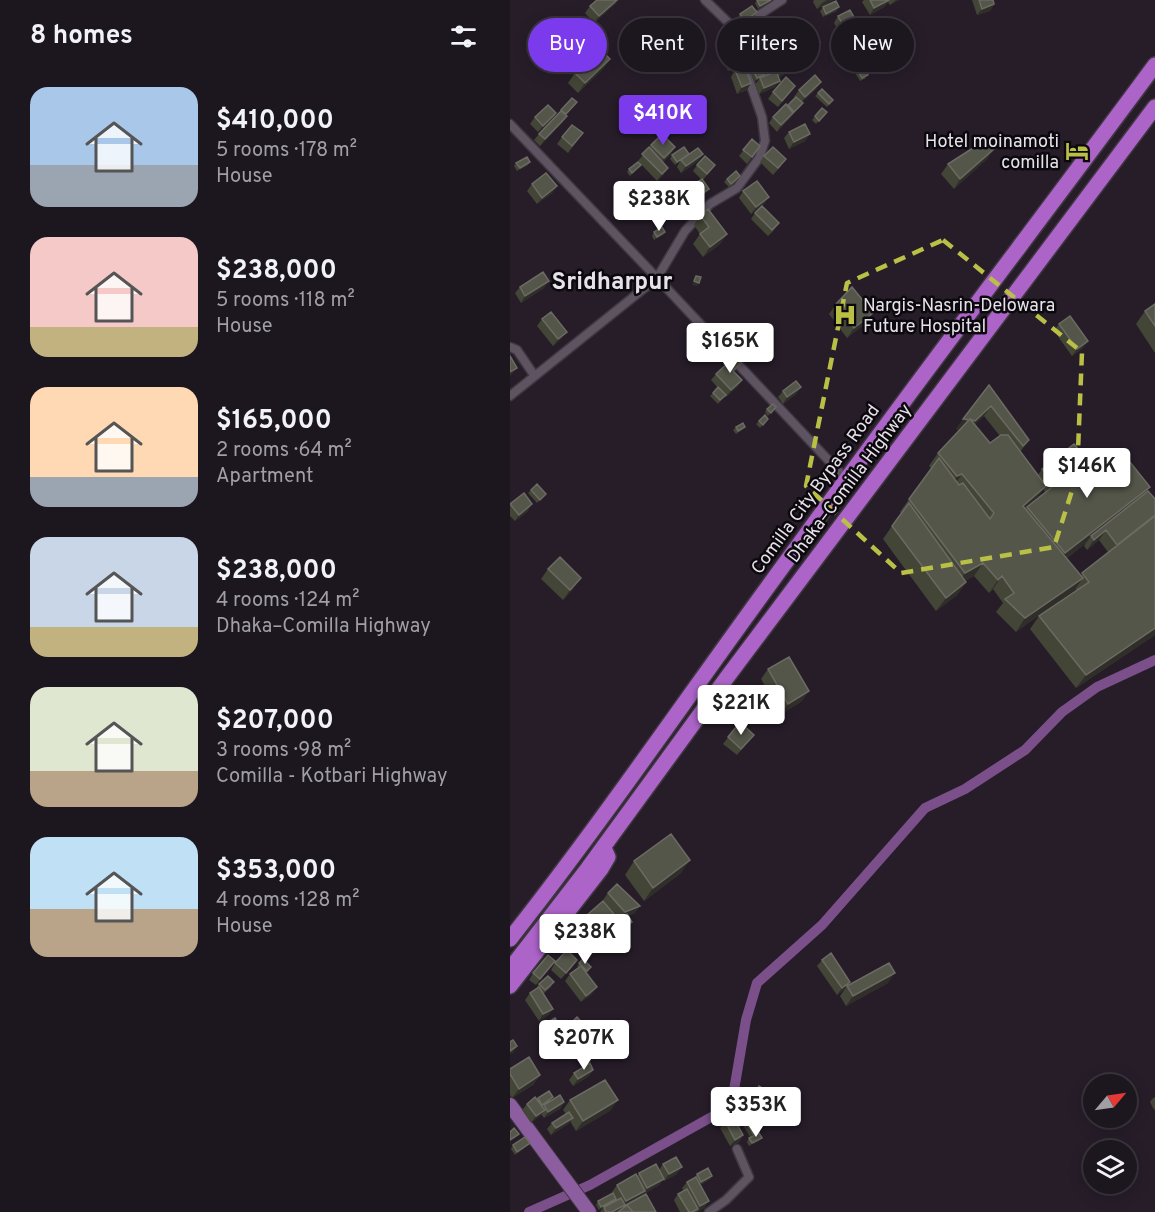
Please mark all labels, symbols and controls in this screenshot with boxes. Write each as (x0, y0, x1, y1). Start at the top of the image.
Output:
chip: Buy (528, 18, 607, 72)
chip: Rent (619, 18, 705, 72)
chip: Filters (717, 18, 819, 72)
chip: New (831, 18, 914, 72)
text: 8 homes (30, 20, 133, 53)
icon: filters (447, 20, 480, 53)
pin: $410K (621, 95, 705, 146)
text: $410K (633, 101, 693, 127)
text: $410,000 (216, 105, 334, 138)
icon: home (78, 111, 150, 183)
place label: Hotel moinamoti comilla (925, 131, 1059, 175)
text: 5 rooms · 178 m² (216, 138, 357, 164)
hotel icon: Hotel moinamoti comilla (1064, 138, 1090, 164)
text: House (216, 164, 272, 190)
pin: $238K (617, 181, 701, 232)
text: $238K (628, 187, 690, 213)
text: $238,000 (216, 255, 337, 288)
icon: home (78, 261, 150, 333)
district label: Sridharpur (552, 268, 672, 298)
text: 5 rooms · 118 m² (216, 288, 355, 314)
place label: Nargis-Nasrin-Delowara Future Hospital (863, 295, 1055, 339)
hospital icon: Nargis-Nasrin-Delowara Future Hospital (832, 302, 858, 328)
text: House (216, 314, 272, 340)
pin: $165K (688, 323, 772, 374)
text: $165K (701, 329, 759, 355)
street label: Comilla City Bypass Road (747, 400, 886, 579)
street label: Dhaka–Comilla Highway (783, 400, 918, 568)
text: $165,000 (216, 405, 332, 438)
icon: home (78, 411, 150, 483)
text: 2 rooms · 64 m² (216, 438, 352, 464)
pin: $146K (1045, 448, 1129, 499)
text: $146K (1057, 454, 1117, 480)
text: Apartment (216, 464, 314, 490)
text: $238,000 (216, 555, 337, 588)
icon: home (78, 561, 150, 633)
text: 4 rooms · 124 m² (216, 588, 359, 614)
text: Dhaka–Comilla Highway (216, 614, 431, 640)
pin: $221K (699, 685, 783, 736)
text: $221K (712, 691, 770, 717)
text: $207,000 (216, 705, 334, 738)
icon: home (78, 711, 150, 783)
text: 3 rooms · 98 m² (216, 738, 351, 764)
text: Comilla - Kotbari Highway (216, 764, 448, 790)
text: $353,000 (216, 855, 336, 888)
icon: home (78, 861, 150, 933)
text: 4 rooms · 128 m² (216, 888, 359, 914)
text: House (216, 914, 272, 940)
pin: $238K (543, 914, 627, 965)
text: $238K (554, 920, 616, 946)
pin: $207K (542, 1020, 626, 1071)
text: $207K (553, 1026, 615, 1052)
north arrow (1083, 1074, 1137, 1128)
map controls (1083, 1074, 1137, 1194)
pin: $353K (714, 1087, 798, 1138)
text: $353K (725, 1093, 787, 1119)
button: layers (1083, 1140, 1137, 1194)

